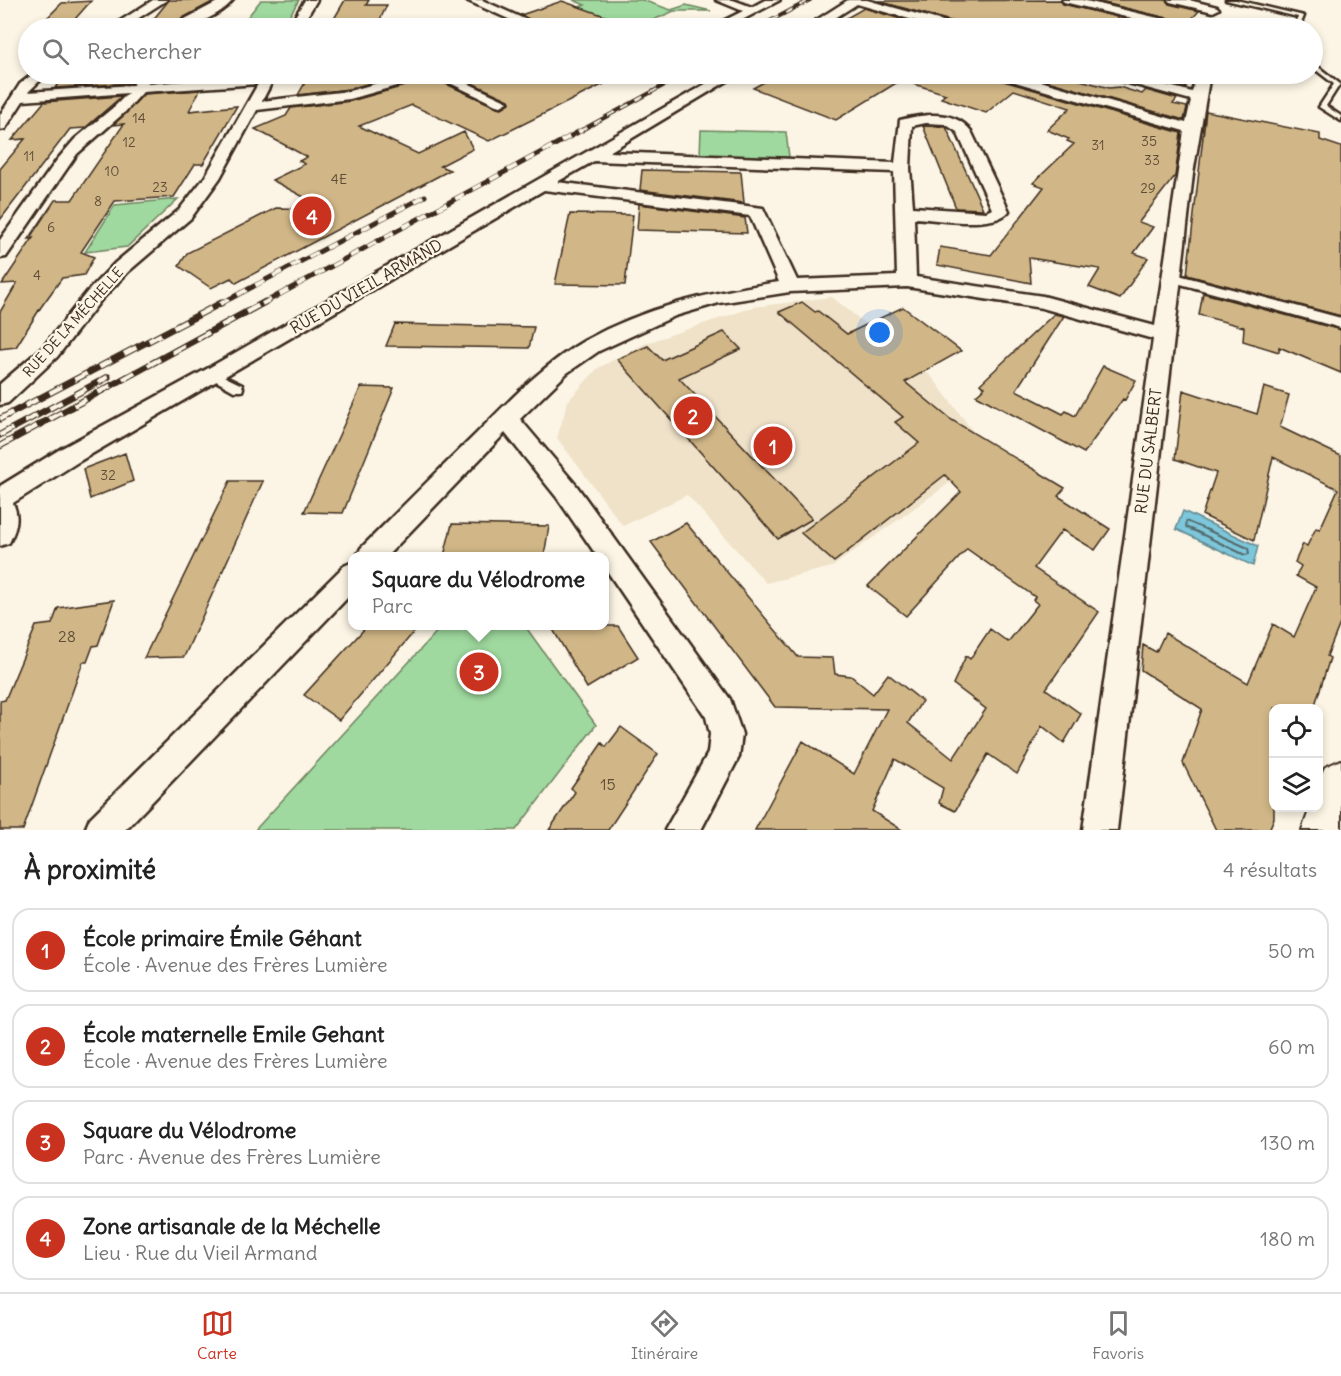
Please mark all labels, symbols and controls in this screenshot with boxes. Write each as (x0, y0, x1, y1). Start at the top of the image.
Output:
search box (18, 18, 1323, 84)
icon: search (39, 35, 72, 68)
text: Rechercher (87, 37, 202, 65)
house number: 14 (132, 109, 146, 127)
house number: 35 (1141, 132, 1157, 150)
house number: 12 (122, 133, 136, 151)
house number: 31 (1091, 136, 1105, 154)
house number: 11 (23, 147, 35, 165)
house number: 33 (1144, 151, 1160, 169)
house number: 10 (105, 162, 119, 180)
house number: 4E (331, 170, 347, 188)
house number: 23 (152, 178, 168, 196)
house number: 29 (1140, 179, 1156, 197)
house number: 8 (94, 192, 102, 210)
pin: 4 (292, 194, 332, 238)
house number: 6 (47, 218, 55, 236)
street label: RUE DU VIEIL ARMAND (286, 234, 446, 338)
street label: RUE DE LA MÉCHELLE (19, 263, 127, 381)
house number: 4 (33, 266, 41, 284)
your location (865, 318, 894, 347)
street label: RUE DU SALBERT (1130, 387, 1166, 515)
pin: 2 (674, 394, 712, 438)
pin: 1 (754, 424, 792, 468)
house number: 32 (100, 466, 116, 484)
popup (348, 552, 609, 630)
text: Square du Vélodrome (372, 565, 585, 593)
text: Parc (372, 593, 413, 618)
house number: 28 (58, 626, 76, 646)
pin: 3 (460, 650, 498, 694)
map controls (1269, 704, 1323, 812)
button: locate (1269, 704, 1323, 758)
button: layers (1269, 758, 1323, 812)
house number: 15 (600, 774, 616, 794)
text: À proximité (24, 853, 156, 886)
text: 4 résultats (1223, 857, 1317, 882)
text: École primaire Émile Géhant (83, 924, 362, 952)
text: 1 (42, 938, 49, 963)
text: 50 m (1268, 938, 1315, 963)
text: École · Avenue des Frères Lumière (83, 952, 387, 977)
text: École maternelle Emile Gehant (83, 1020, 384, 1048)
text: 2 (40, 1034, 51, 1059)
text: 60 m (1268, 1034, 1315, 1059)
text: École · Avenue des Frères Lumière (83, 1048, 387, 1073)
text: Square du Vélodrome (83, 1116, 296, 1144)
text: 3 (40, 1130, 51, 1155)
text: 130 m (1260, 1130, 1315, 1155)
text: Parc · Avenue des Frères Lumière (83, 1144, 381, 1169)
text: Zone artisanale de la Méchelle (83, 1212, 381, 1240)
text: 4 (40, 1226, 51, 1251)
text: 180 m (1260, 1226, 1315, 1251)
text: Lieu · Rue du Vieil Armand (83, 1240, 317, 1265)
tab: Carte (197, 1307, 237, 1363)
tab: Itinéraire (631, 1307, 698, 1363)
tab: Favoris (1092, 1307, 1144, 1363)

